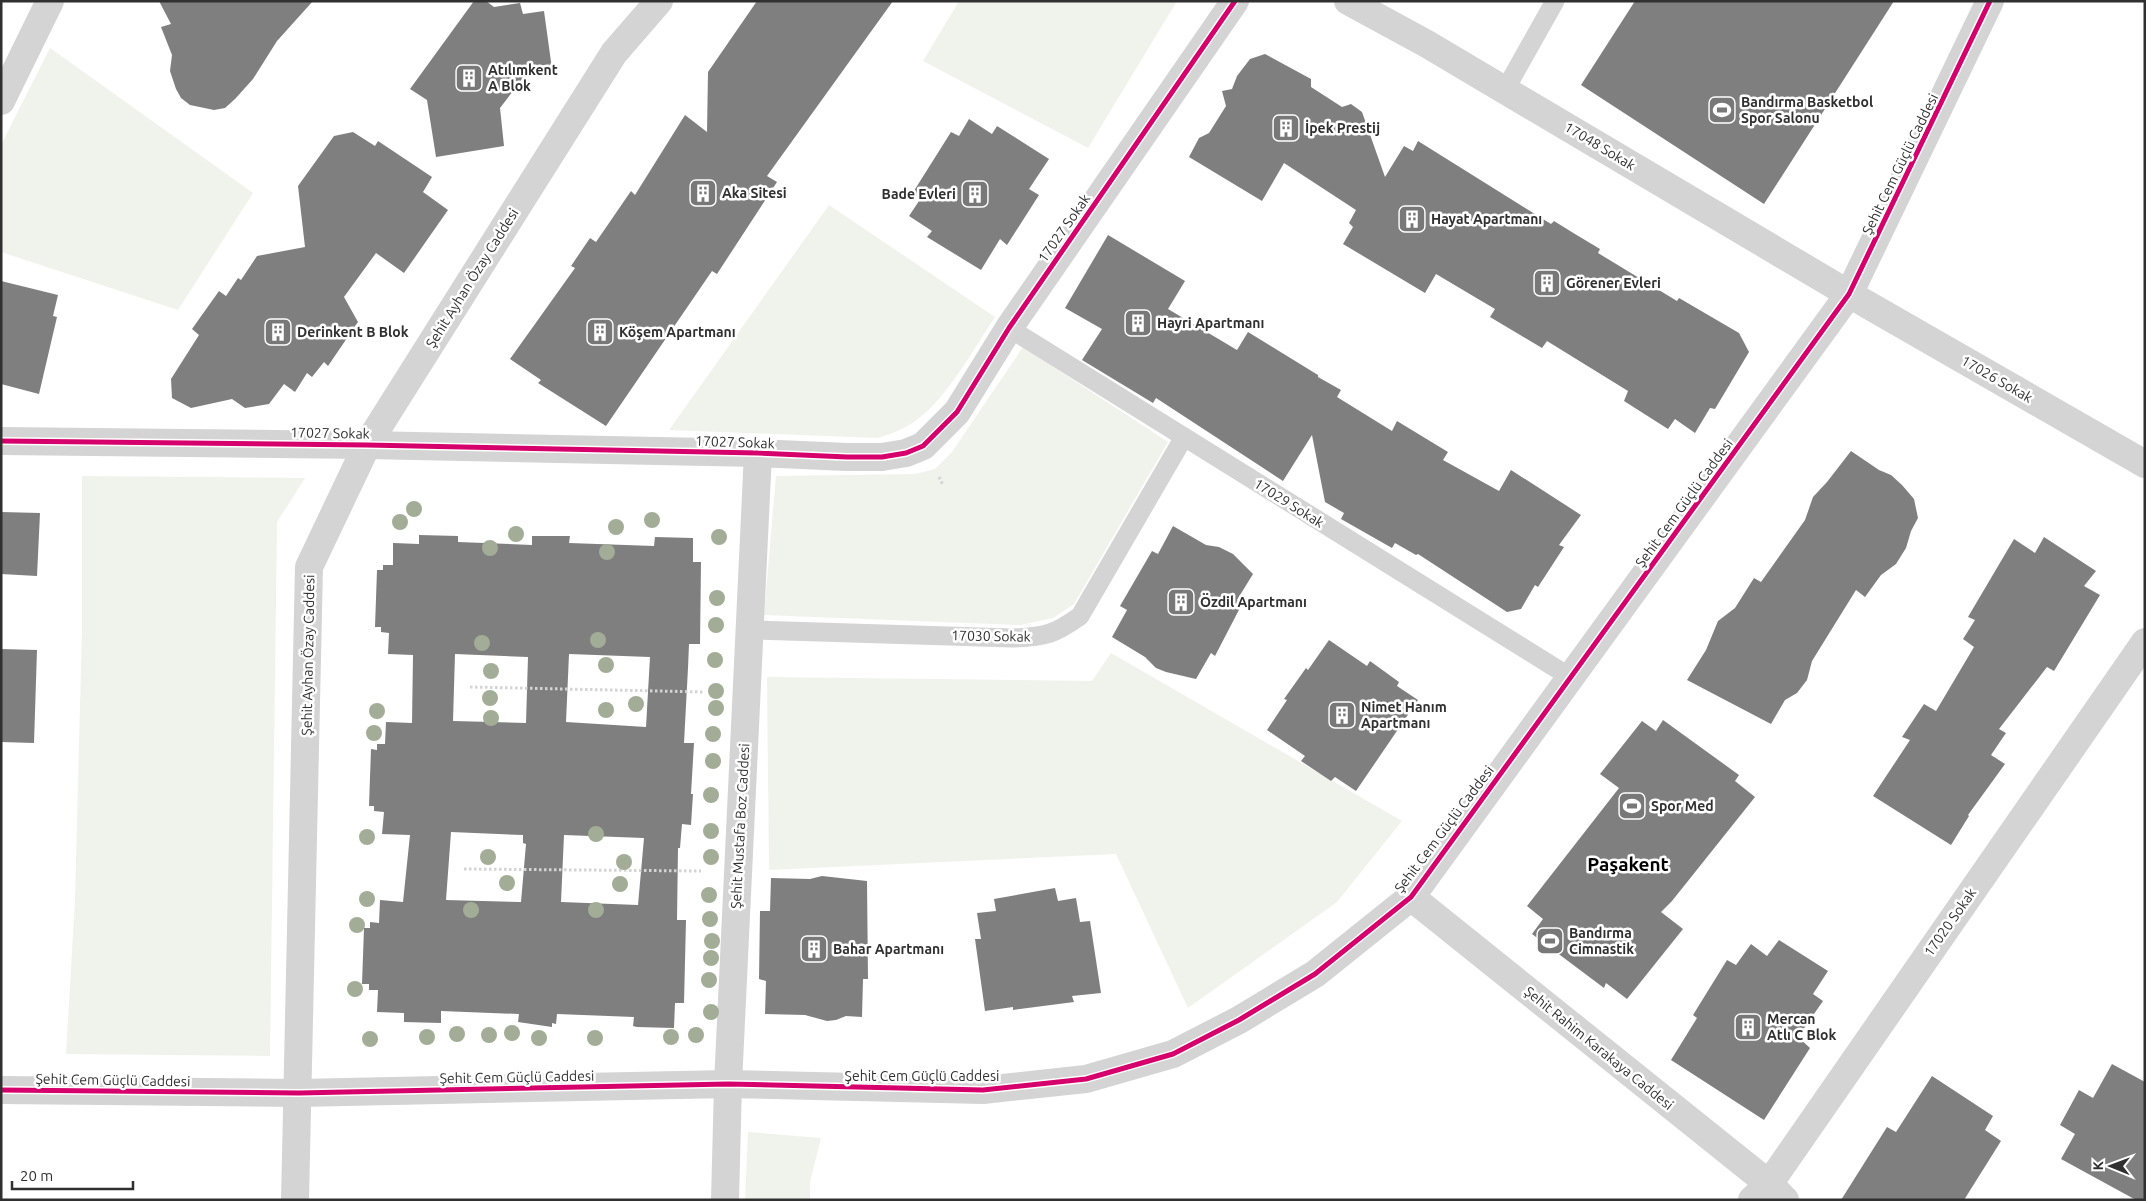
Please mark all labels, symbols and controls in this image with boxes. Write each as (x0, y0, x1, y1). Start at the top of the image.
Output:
place label: Atılımkent A Blok (488, 62, 558, 94)
building icon: Atılımkent A Blok (454, 63, 484, 93)
street label: Şehit Cem Güçlü Caddesi (1859, 91, 1941, 237)
place label: Bandırma Basketbol Spor Salonu (1741, 94, 1873, 126)
sports icon: Bandırma Basketbol Spor Salonu (1707, 95, 1737, 125)
building icon: İpek Prestij (1271, 113, 1301, 143)
place label: İpek Prestij (1305, 119, 1380, 136)
street label: 17048 Sokak (1562, 119, 1638, 173)
building icon: Aka Sitesi (688, 178, 718, 208)
building icon: Bade Evleri (960, 179, 990, 209)
place label: Aka Sitesi (722, 185, 787, 201)
place label: Bade Evleri (882, 186, 956, 202)
street label: 17027 Sokak (1035, 191, 1093, 265)
building icon: Hayat Apartmanı (1397, 204, 1427, 234)
street label: Şehit Ayhan Özay Caddesi (422, 205, 521, 351)
place label: Hayat Apartmanı (1431, 211, 1542, 227)
building icon: Görener Evleri (1532, 268, 1562, 298)
place label: Görener Evleri (1566, 275, 1661, 291)
building icon: Hayri Apartmanı (1123, 308, 1153, 338)
place label: Hayri Apartmanı (1157, 315, 1264, 331)
building icon: Derinkent B Blok (263, 317, 293, 347)
building icon: Köşem Apartmanı (585, 317, 615, 347)
place label: Derinkent B Blok (297, 324, 409, 340)
place label: Köşem Apartmanı (619, 324, 736, 341)
street label: 17026 Sokak (1959, 352, 2035, 406)
street label: 17027 Sokak (290, 424, 370, 442)
street label: 17027 Sokak (695, 433, 775, 451)
street label: Şehit Cem Güçlü Caddesi (1632, 436, 1736, 570)
street label: 17029 Sokak (1251, 475, 1327, 531)
street label: Şehit Ayhan Özay Caddesi (298, 574, 317, 736)
building icon: Özdil Apartmanı (1166, 587, 1196, 617)
place label: Özdil Apartmanı (1200, 593, 1307, 610)
street label: 17030 Sokak (951, 627, 1031, 645)
place label: Nimet Hanım Apartmanı (1361, 699, 1447, 731)
building icon: Nimet Hanım Apartmanı (1327, 700, 1357, 730)
street label: Şehit Mustafa Boz Caddesi (728, 743, 752, 909)
street label: Şehit Cem Güçlü Caddesi (1391, 762, 1497, 896)
sports icon: Spor Med (1617, 791, 1647, 821)
place label: Spor Med (1651, 798, 1714, 814)
district label: Paşakent (1587, 853, 1669, 875)
street label: 17020 Sokak (1921, 885, 1979, 959)
place label: Bandırma Cimnastik (1569, 925, 1634, 957)
sports icon: Bandırma Cimnastik (1535, 926, 1565, 956)
building icon: Bahar Apartmanı (799, 934, 829, 964)
place label: Bahar Apartmanı (833, 941, 944, 957)
street label: Şehit Rahim Karakaya Caddesi (1521, 983, 1677, 1113)
place label: Mercan Atlı C Blok (1767, 1011, 1837, 1043)
building icon: Mercan Atlı C Blok (1733, 1012, 1763, 1042)
street label: Şehit Cem Güçlü Caddesi (439, 1068, 595, 1086)
street label: Şehit Cem Güçlü Caddesi (845, 1068, 999, 1084)
street label: Şehit Cem Güçlü Caddesi (35, 1071, 191, 1089)
north arrow (2086, 1141, 2136, 1191)
scale bar (12, 1158, 134, 1190)
text: K (2090, 1160, 2106, 1171)
text: 20 m (20, 1167, 53, 1184)

